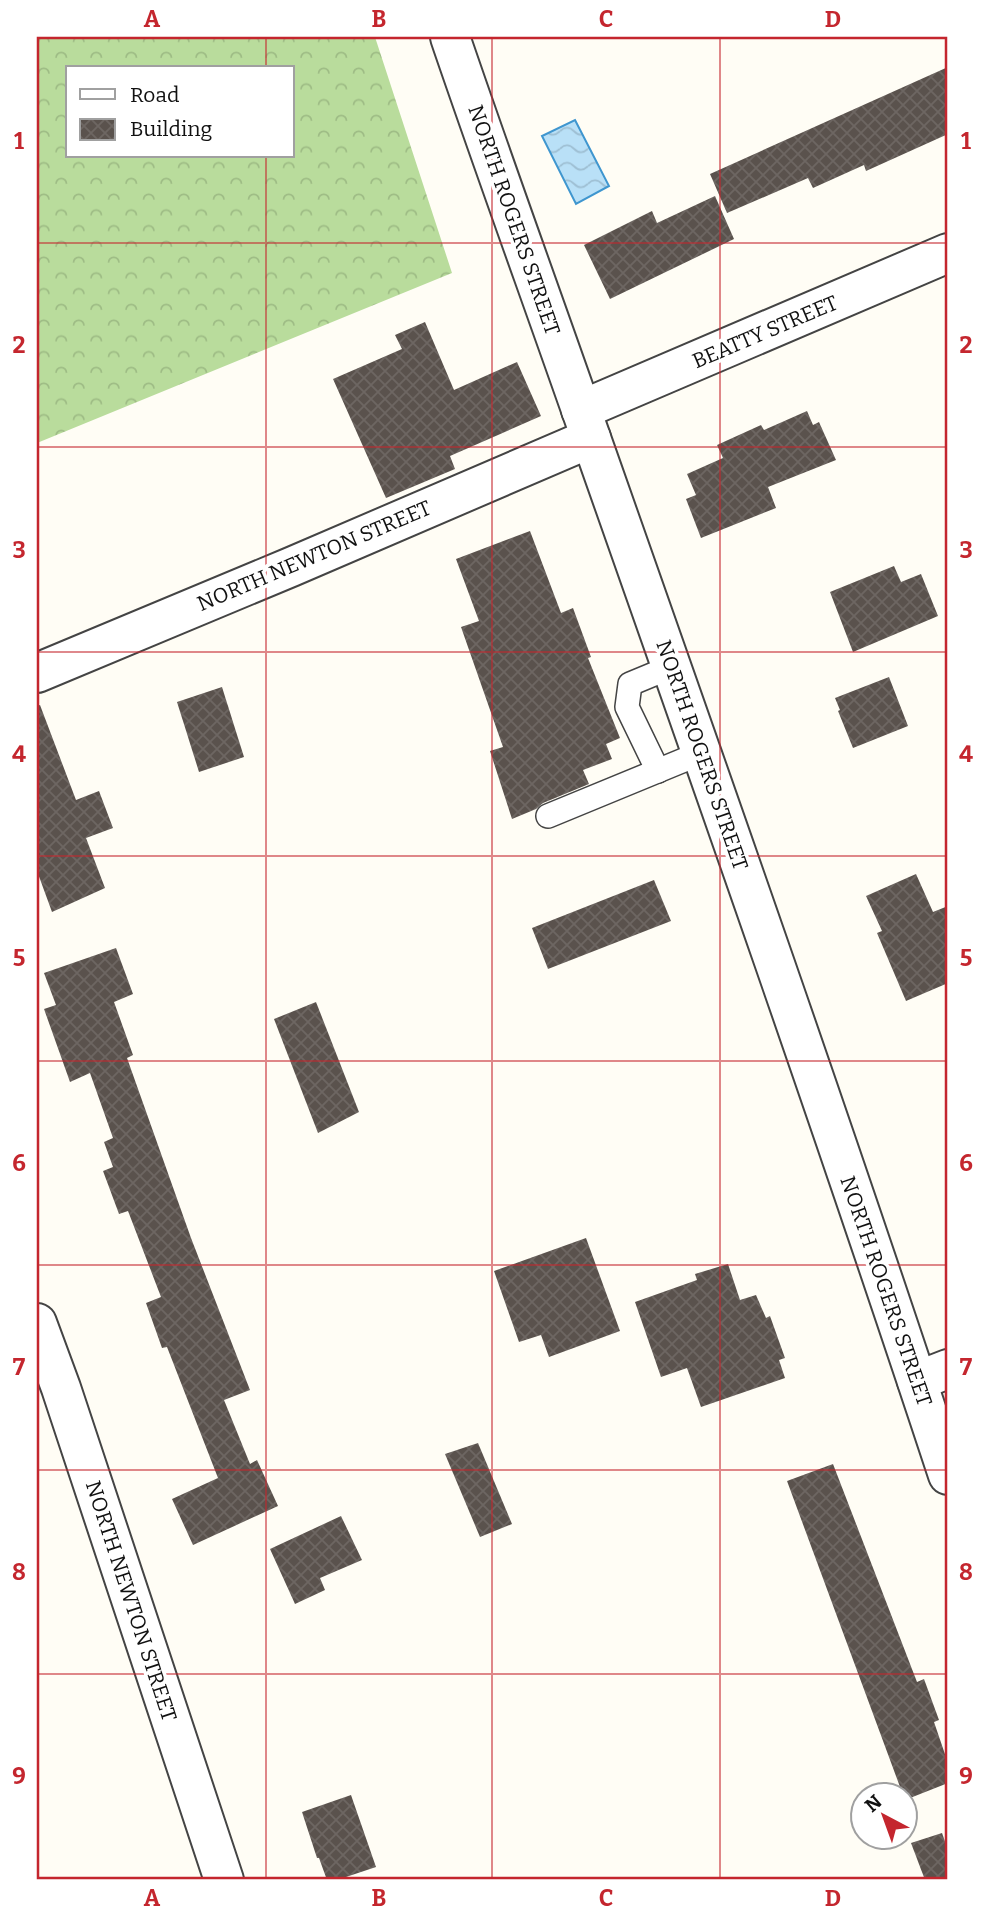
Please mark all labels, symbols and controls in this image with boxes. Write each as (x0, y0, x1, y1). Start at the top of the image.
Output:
text: A (144, 5, 161, 33)
text: B (372, 5, 386, 33)
text: C (599, 5, 613, 33)
text: D (825, 5, 841, 33)
legend (66, 66, 294, 158)
text: Road (130, 82, 179, 108)
street label: NORTH ROGERS STREET (462, 102, 566, 338)
text: Building (130, 116, 213, 142)
text: 1 (14, 127, 24, 155)
text: 1 (961, 127, 971, 155)
street label: BEATTY STREET (688, 290, 842, 374)
text: 2 (13, 331, 26, 359)
text: 2 (960, 331, 973, 359)
street label: NORTH NEWTON STREET (193, 495, 435, 617)
text: 3 (12, 536, 26, 564)
text: 3 (959, 536, 973, 564)
street label: NORTH ROGERS STREET (650, 637, 754, 873)
text: 4 (12, 740, 26, 768)
text: 4 (959, 740, 973, 768)
text: 5 (13, 944, 25, 972)
text: 5 (960, 944, 972, 972)
text: 6 (12, 1149, 26, 1177)
text: 6 (959, 1149, 973, 1177)
street label: NORTH ROGERS STREET (834, 1173, 938, 1409)
text: 7 (13, 1353, 26, 1381)
text: 7 (960, 1353, 973, 1381)
street label: NORTH NEWTON STREET (80, 1477, 182, 1725)
text: 8 (12, 1558, 26, 1586)
text: 8 (959, 1558, 973, 1586)
text: 9 (12, 1762, 26, 1790)
text: 9 (959, 1762, 973, 1790)
north arrow (848, 1780, 918, 1850)
text: N (860, 1790, 887, 1817)
text: A (144, 1884, 161, 1912)
text: B (372, 1884, 386, 1912)
text: C (599, 1884, 613, 1912)
text: D (825, 1884, 841, 1912)

